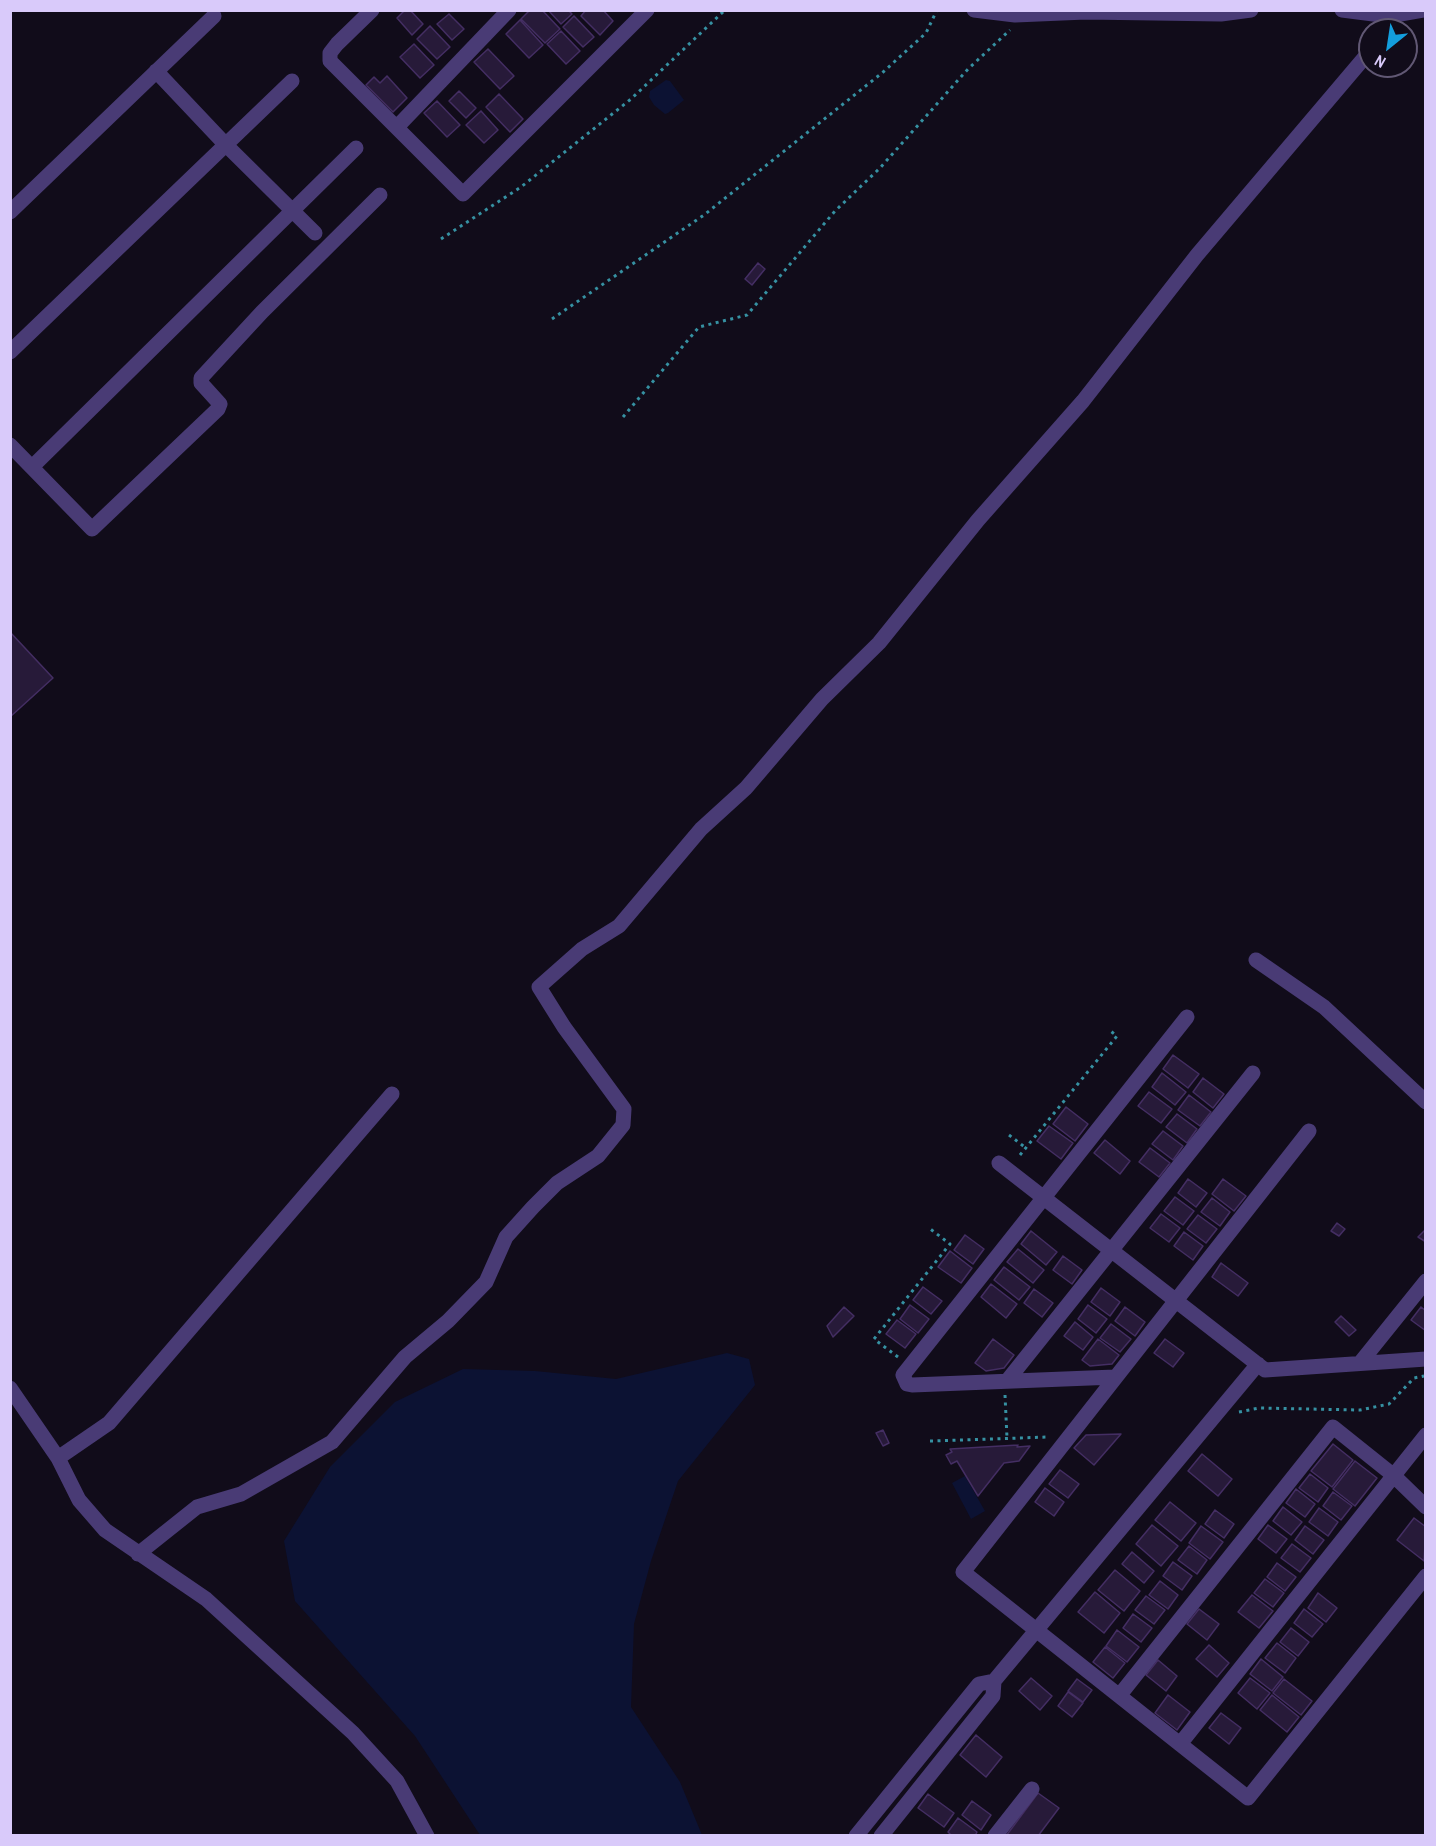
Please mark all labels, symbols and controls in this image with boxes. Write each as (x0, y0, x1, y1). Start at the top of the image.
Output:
north arrow (1358, 18, 1418, 78)
text: N (1370, 50, 1390, 74)

